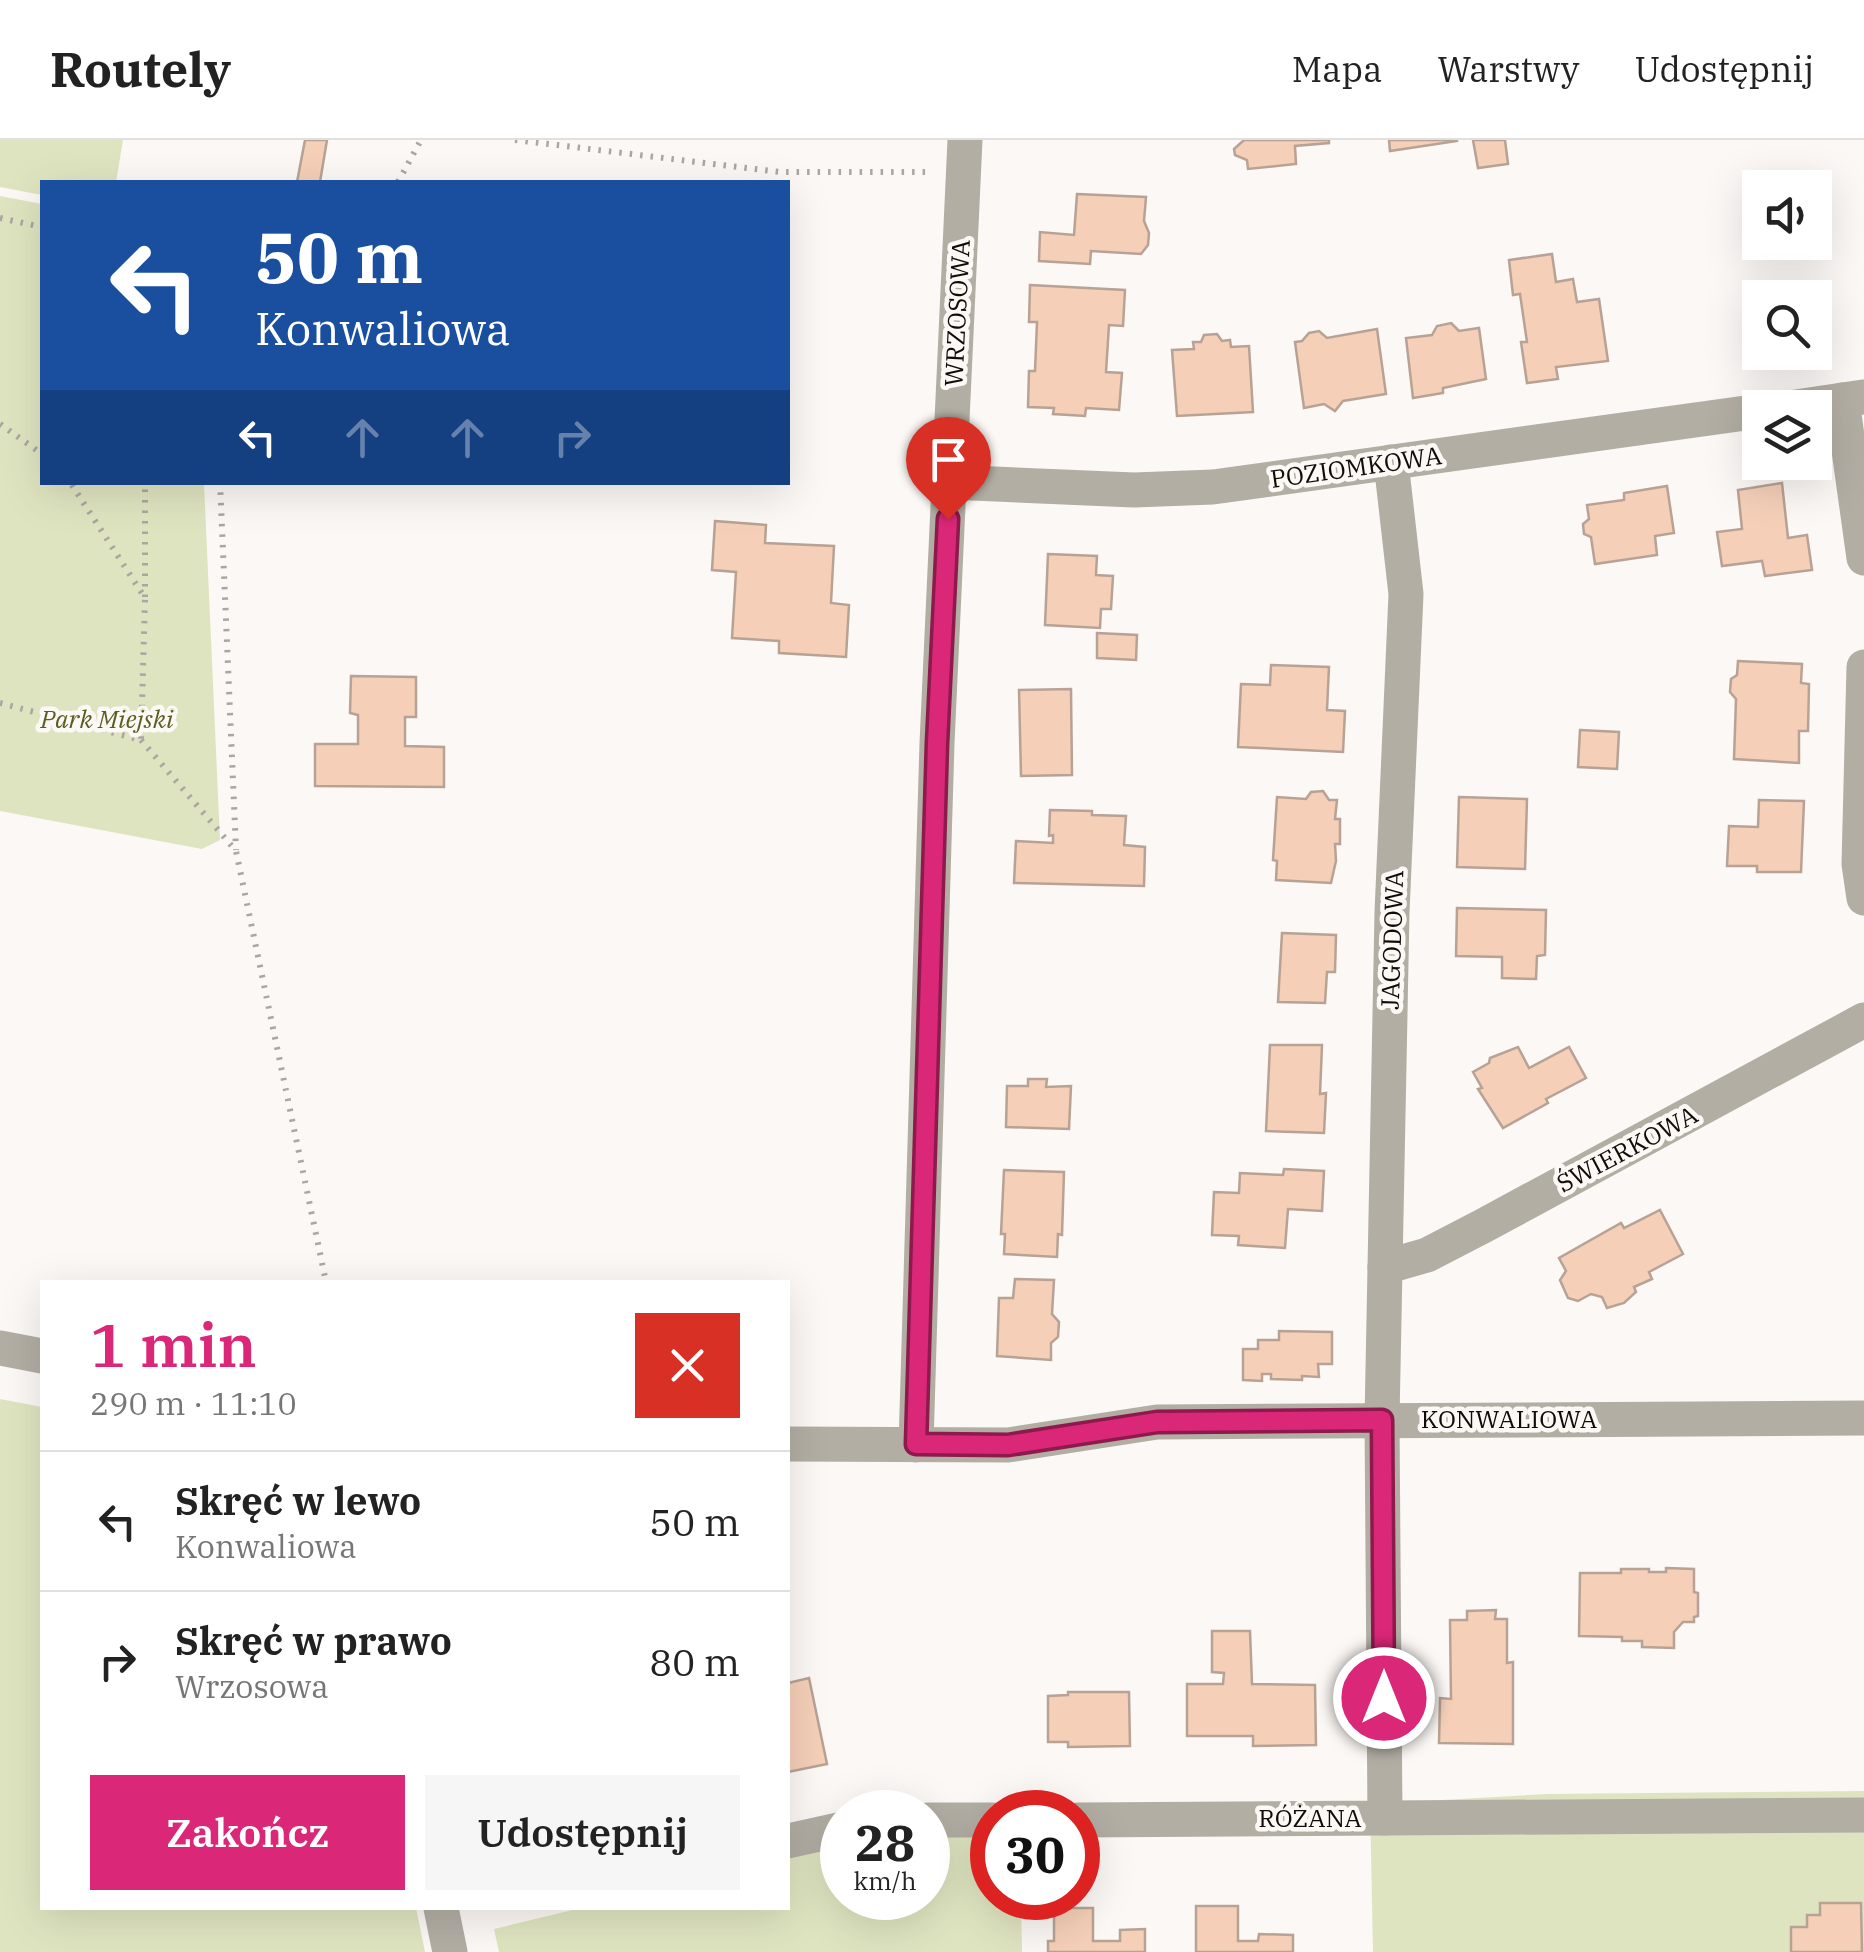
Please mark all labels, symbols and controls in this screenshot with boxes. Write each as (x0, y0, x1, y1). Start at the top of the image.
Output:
text: Routely (50, 38, 231, 100)
text: Mapa (1292, 46, 1382, 92)
text: Warstwy (1437, 46, 1580, 92)
text: Udostępnij (1635, 46, 1814, 92)
map controls (1742, 170, 1832, 480)
button: sound (1742, 170, 1832, 260)
text: 50 m (255, 211, 423, 302)
icon: left (90, 220, 220, 350)
street label: WRZOSOWA (936, 239, 977, 387)
button: search (1742, 280, 1832, 370)
text: Konwaliowa (255, 299, 510, 357)
button: layers (1742, 390, 1832, 480)
icon: left (230, 410, 285, 465)
icon: ahead (335, 410, 390, 465)
icon: ahead (440, 410, 495, 465)
icon: right (545, 410, 600, 465)
pin (906, 417, 991, 520)
icon: arrive (921, 432, 976, 487)
street label: POZIOMKOWA (1268, 438, 1444, 495)
park label: Park Miejski (40, 702, 174, 735)
street label: JAGODOWA (1373, 870, 1410, 1010)
street label: ŚWIERKOWA (1551, 1098, 1703, 1200)
text: 1 min (90, 1305, 257, 1384)
button: close (635, 1313, 740, 1418)
text: 290 m · 11:10 (90, 1382, 297, 1424)
street label: KONWALIOWA (1421, 1402, 1597, 1435)
text: Skręć w lewo (175, 1476, 421, 1525)
icon: left (90, 1494, 145, 1549)
text: 50 m (649, 1497, 740, 1546)
text: Konwaliowa (175, 1525, 357, 1567)
text: Skręć w prawo (175, 1616, 452, 1665)
icon: right (90, 1634, 145, 1689)
text: 80 m (649, 1637, 740, 1686)
position arrow (1332, 1646, 1436, 1750)
text: Wrzosowa (175, 1665, 329, 1707)
button: Zakończ (90, 1775, 405, 1890)
button: Udostępnij (425, 1775, 740, 1890)
speed limit sign: 30 (970, 1790, 1100, 1920)
street label: RÓŻANA (1258, 1801, 1362, 1834)
text: 28 (855, 1810, 915, 1875)
text: km/h (853, 1864, 917, 1897)

